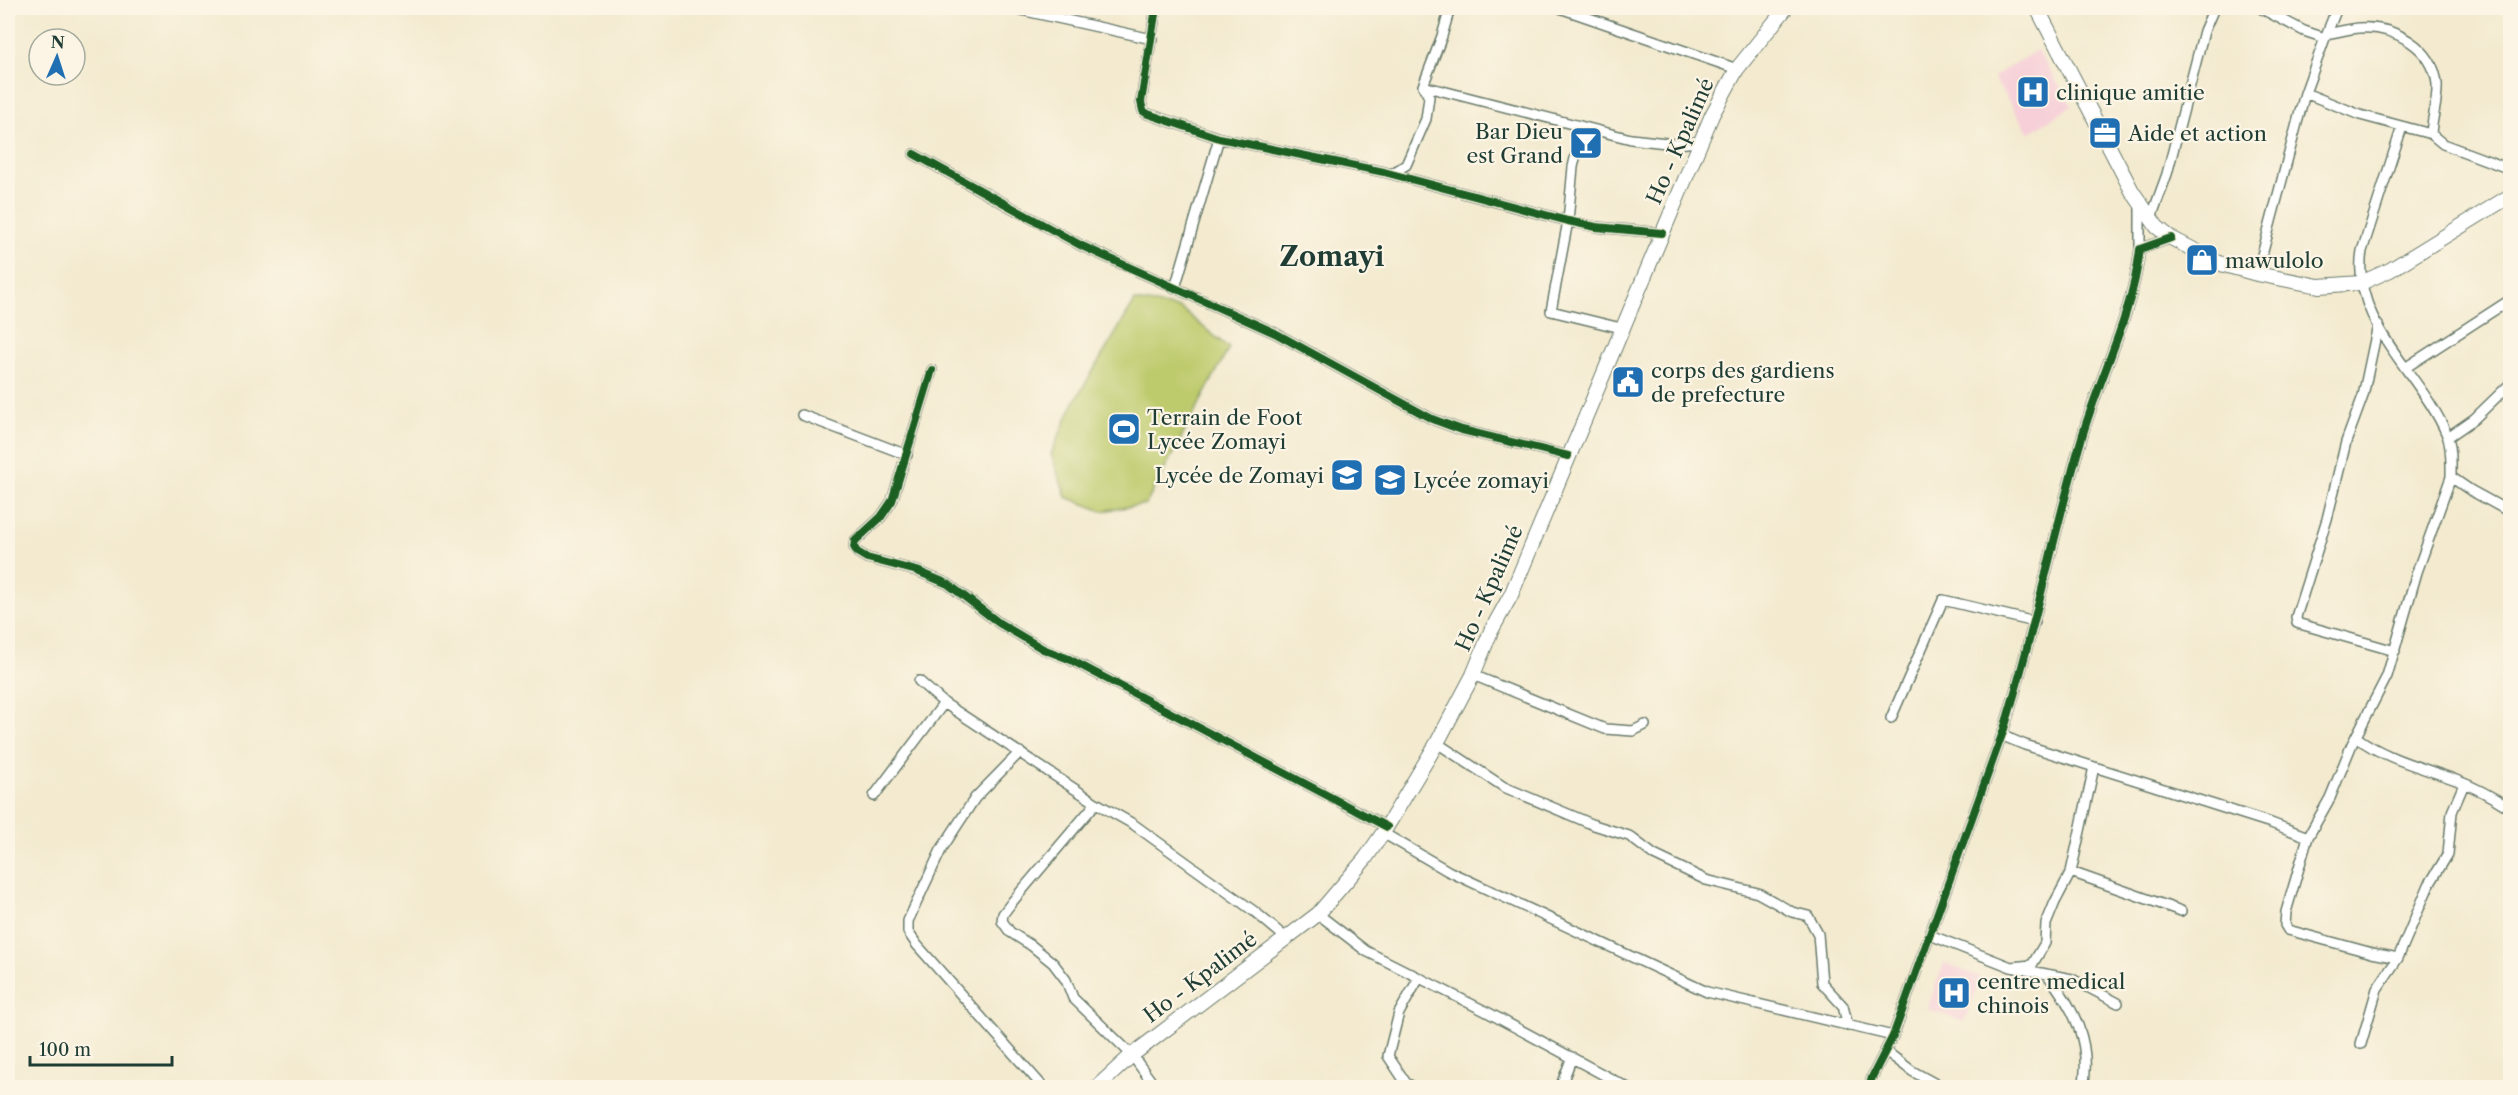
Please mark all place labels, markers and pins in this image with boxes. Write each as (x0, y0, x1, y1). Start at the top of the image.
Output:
hospital icon: clinique amitie (2015, 74, 2051, 110)
place label: clinique amitie (2056, 80, 2205, 105)
office icon: Aide et action (2087, 115, 2123, 151)
place label: Bar Dieu est Grand (1467, 119, 1563, 168)
place label: Aide et action (2127, 121, 2267, 146)
bar icon: Bar Dieu est Grand (1568, 125, 1604, 161)
shop icon: mawulolo (2184, 242, 2220, 278)
place label: mawulolo (2225, 248, 2324, 273)
place label: corps des gardiens de prefecture (1651, 358, 1835, 407)
public building icon: corps des gardiens de prefecture (1610, 364, 1646, 400)
place label: Terrain de Foot Lycée Zomayi (1147, 405, 1303, 454)
sports icon: Terrain de Foot Lycée Zomayi (1106, 411, 1142, 447)
school or university icon: Lycée de Zomayi (1329, 457, 1365, 493)
school or university icon: Lycée zomayi (1372, 462, 1408, 498)
place label: Lycée de Zomayi (1155, 463, 1324, 488)
place label: Lycée zomayi (1413, 468, 1549, 493)
place label: centre medical chinois (1977, 969, 2125, 1018)
hospital icon: centre medical chinois (1936, 975, 1972, 1011)

